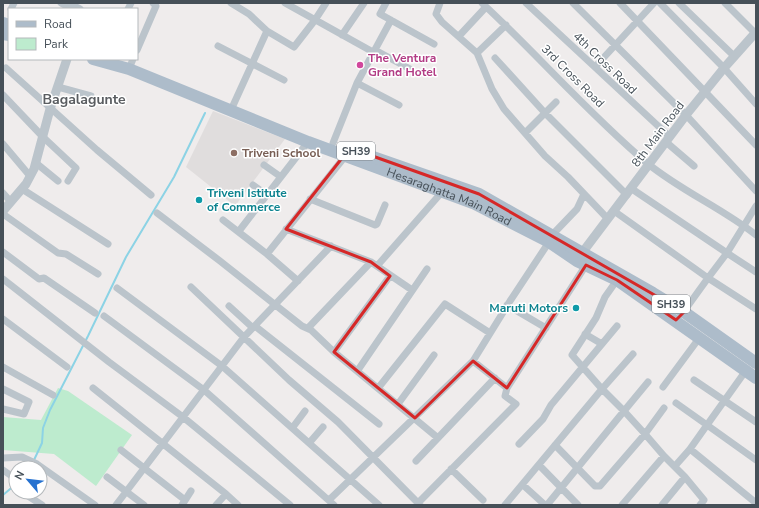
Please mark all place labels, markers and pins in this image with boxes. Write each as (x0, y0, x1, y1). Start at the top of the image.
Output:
place label: The Ventura Grand Hotel (368, 50, 437, 80)
marker: The Ventura Grand Hotel (355, 60, 365, 70)
place label: Triveni School (242, 145, 320, 161)
marker: Triveni School (229, 148, 239, 158)
place label: Triveni Istitute of Commerce (207, 185, 287, 215)
marker: Triveni Istitute of Commerce (194, 195, 204, 205)
place label: Maruti Motors (489, 300, 568, 316)
marker: Maruti Motors (571, 303, 581, 313)

